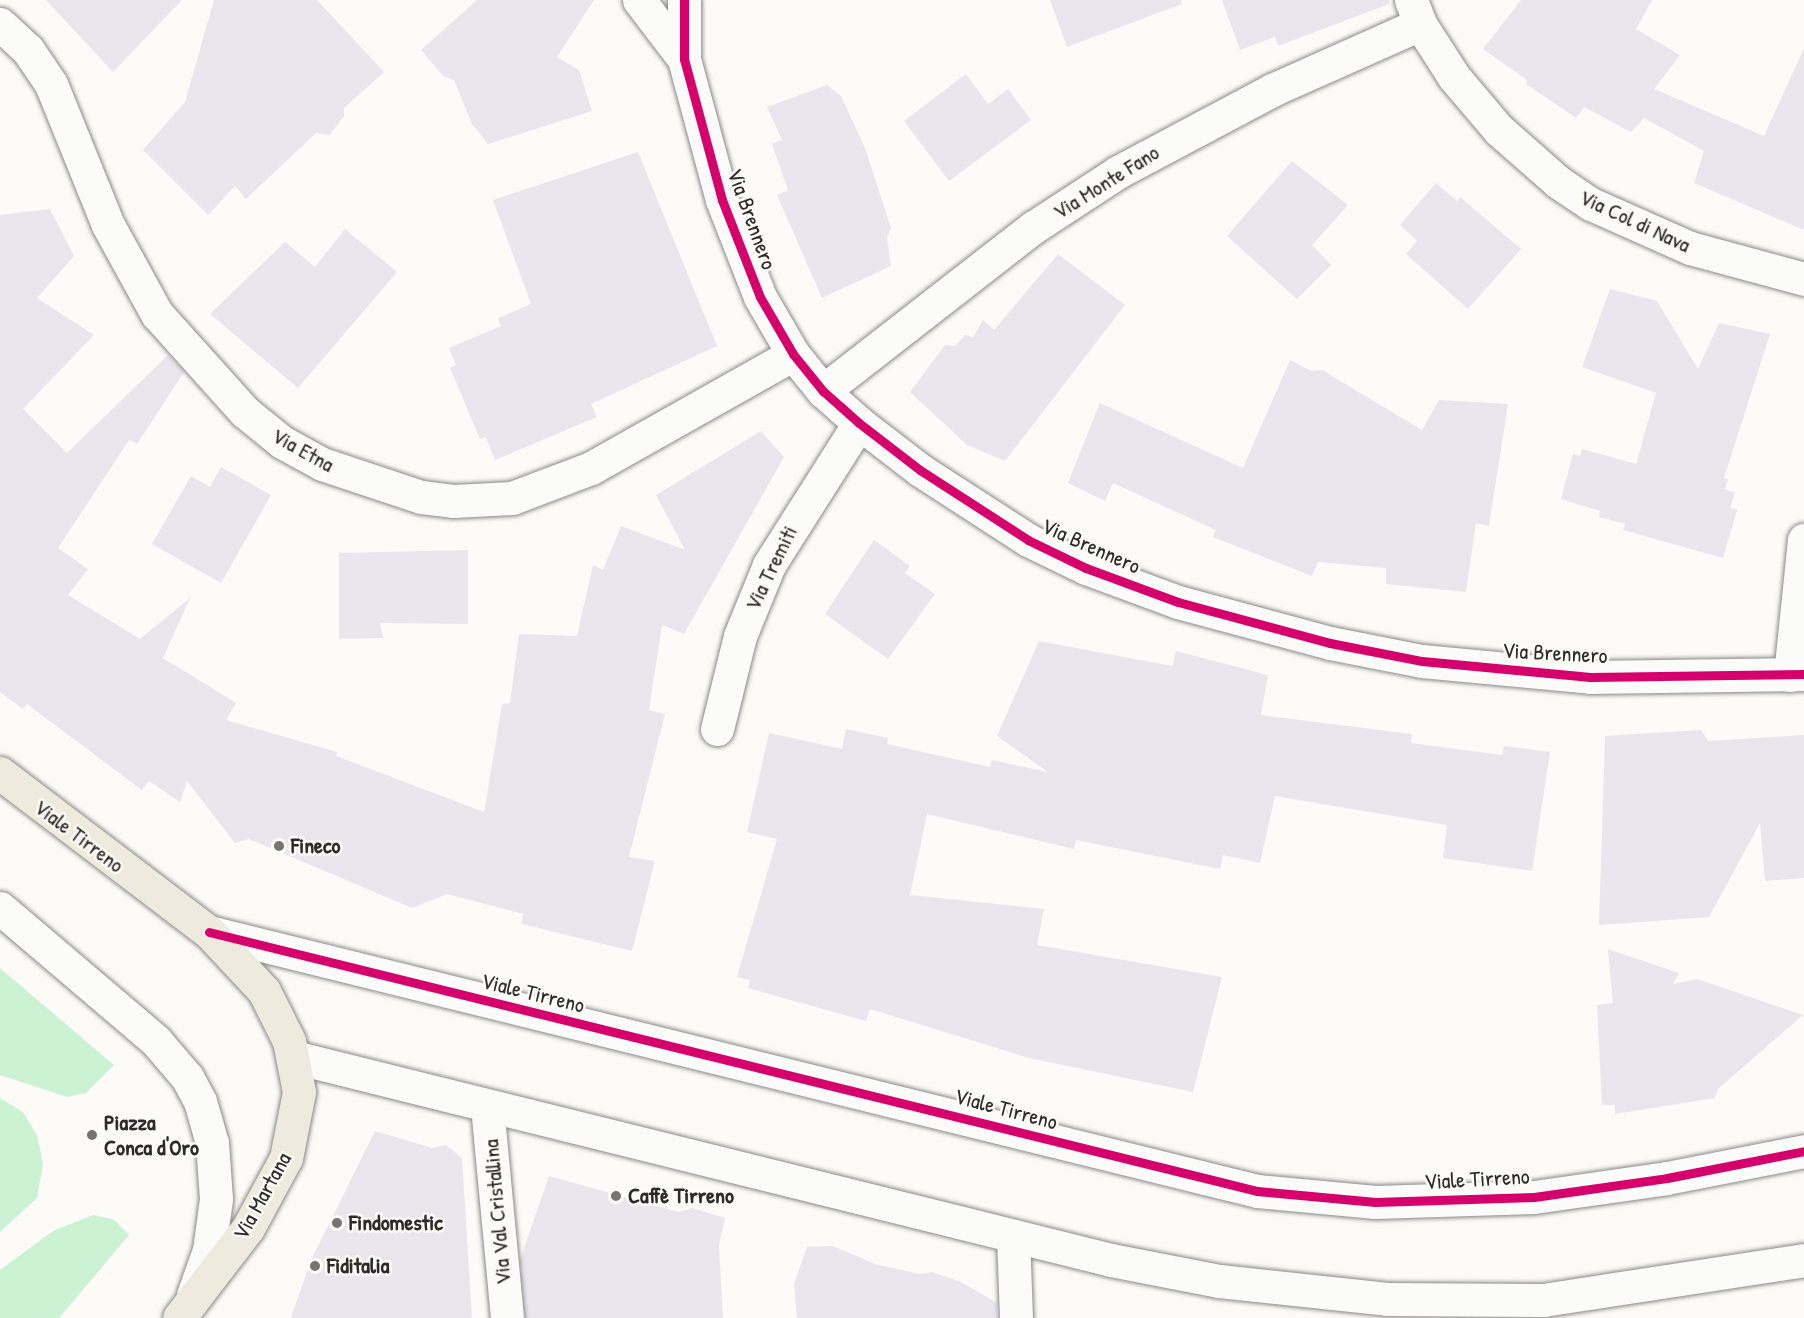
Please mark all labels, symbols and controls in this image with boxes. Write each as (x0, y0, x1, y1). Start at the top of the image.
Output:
street label: Via Monte Fano (1048, 139, 1164, 225)
street label: Via Brennero (722, 165, 782, 273)
street label: Via Col di Nava (1575, 184, 1695, 258)
street label: Via Etna (267, 422, 339, 478)
street label: Via Brennero (1038, 513, 1144, 579)
street label: Via Tremiti (739, 521, 803, 615)
street label: Via Brennero (1502, 637, 1608, 669)
street label: Viale Tirreno (29, 794, 129, 878)
place label: Fineco (291, 833, 340, 859)
marker: Fineco (272, 839, 286, 853)
street label: Viale Tirreno (479, 967, 587, 1019)
street label: Viale Tirreno (952, 1083, 1060, 1135)
place label: Piazza Conca d'Oro (104, 1109, 199, 1160)
marker: Piazza Conca d'Oro (85, 1128, 99, 1142)
street label: Via Val Cristallina (477, 1138, 517, 1286)
street label: Via Martana (227, 1148, 297, 1244)
street label: Viale Tirreno (1424, 1163, 1530, 1195)
place label: Caffè Tirreno (628, 1183, 734, 1209)
marker: Caffè Tirreno (609, 1189, 623, 1203)
place label: Findomestic (349, 1210, 443, 1236)
marker: Findomestic (330, 1216, 344, 1230)
place label: Fiditalia (327, 1253, 389, 1279)
marker: Fiditalia (308, 1259, 322, 1273)

